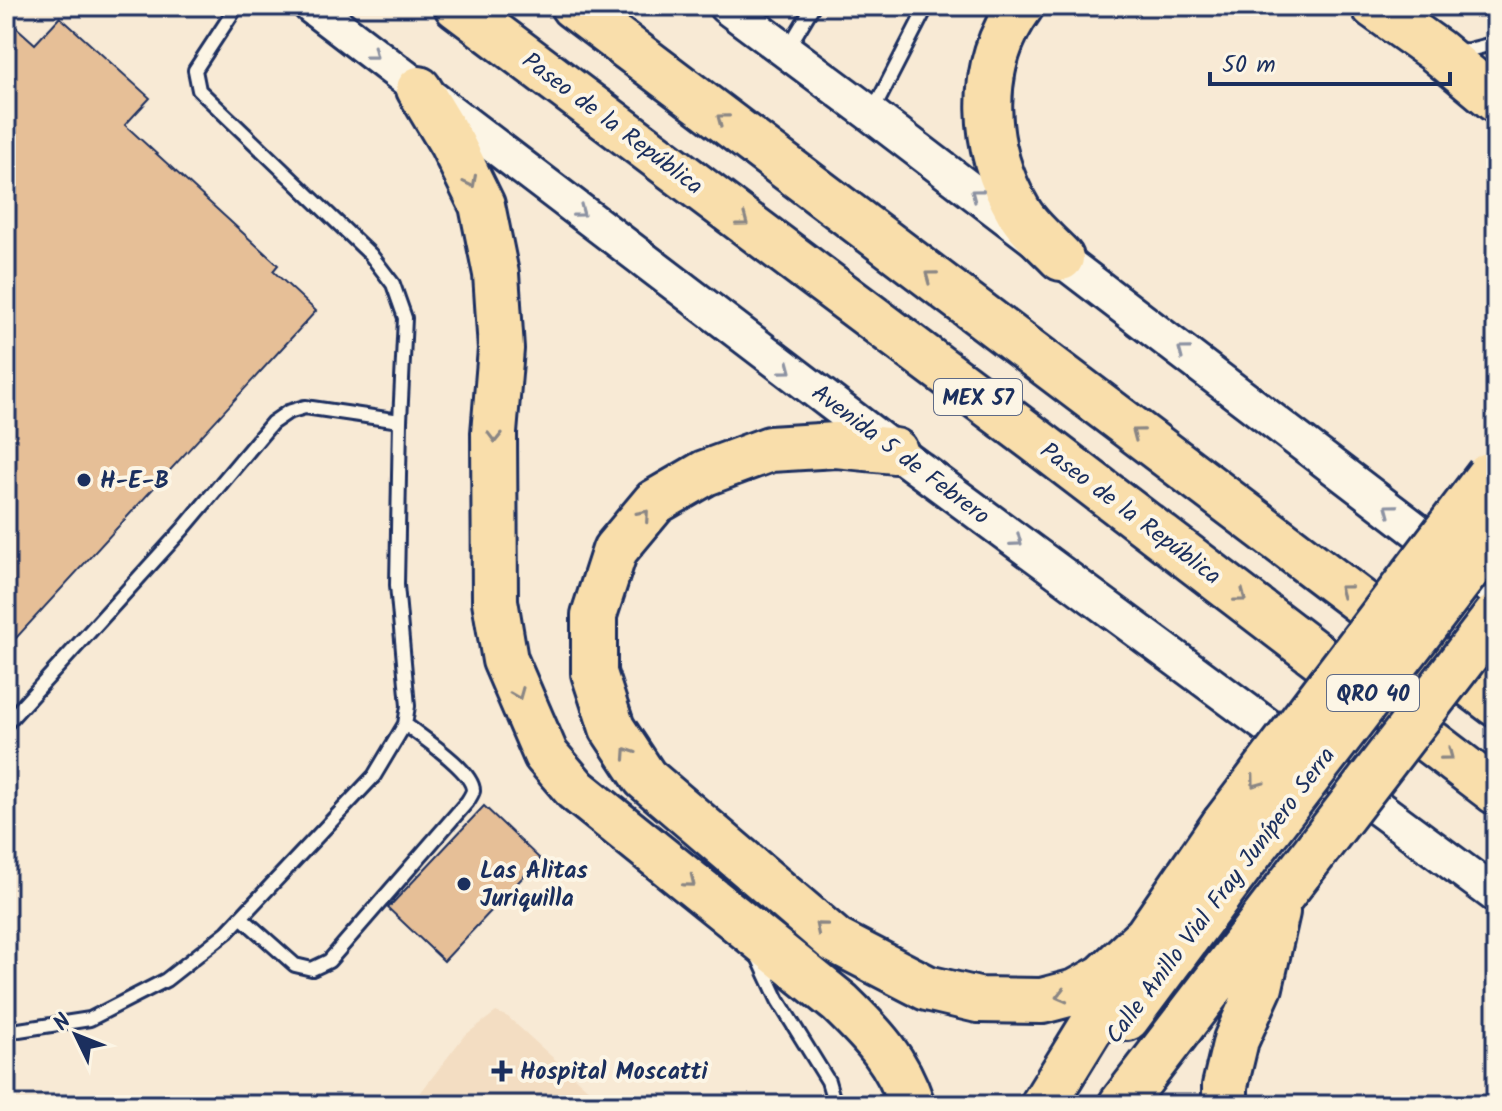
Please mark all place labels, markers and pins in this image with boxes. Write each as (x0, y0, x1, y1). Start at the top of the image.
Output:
place label: H-E-B (100, 462, 169, 501)
marker: H-E-B (75, 471, 93, 489)
place label: Las Alitas Juriquilla (480, 852, 588, 919)
marker: Las Alitas Juriquilla (455, 875, 473, 893)
place label: Hospital Moscatti (520, 1053, 709, 1092)
marker: Hospital Moscatti (491, 1060, 513, 1082)

